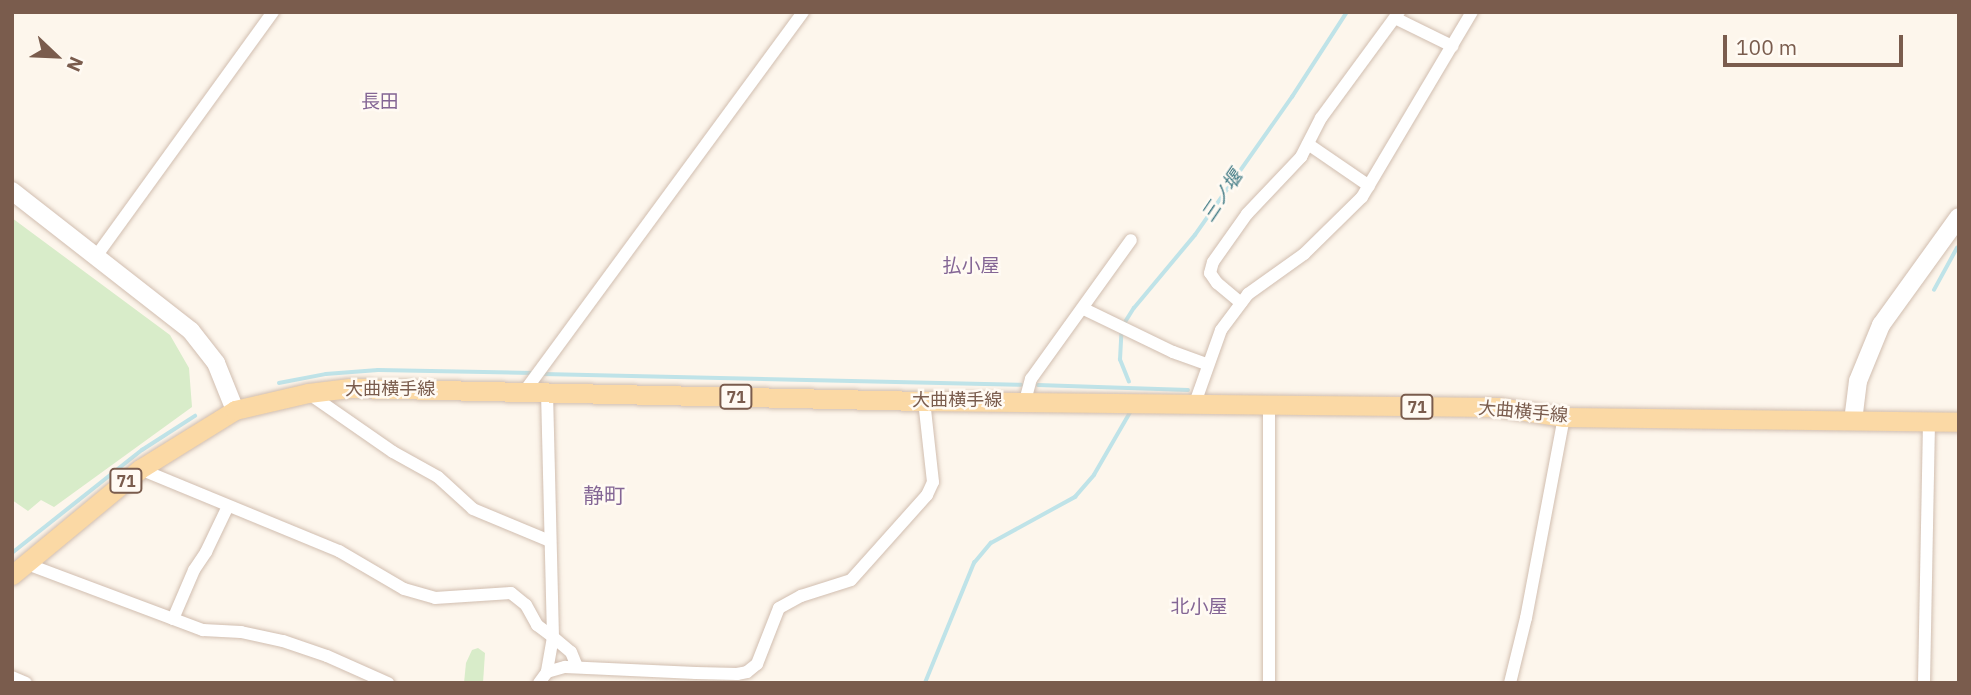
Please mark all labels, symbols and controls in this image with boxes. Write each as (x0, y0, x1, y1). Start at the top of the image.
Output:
north arrow (21, 21, 91, 91)
scale bar (1726, 21, 1906, 65)
text: 100 m (1736, 33, 1797, 61)
text: N (62, 53, 89, 75)
district label: 長田 (361, 91, 399, 113)
water label: 三ノ堰 (1197, 166, 1247, 226)
district label: 払小屋 (943, 255, 999, 277)
street label: 大曲横手線 (345, 378, 435, 400)
road number: 71 (718, 384, 754, 410)
street label: 大曲横手線 (912, 389, 1002, 411)
road number: 71 (1400, 394, 1434, 420)
street label: 大曲横手線 (1477, 397, 1569, 427)
road number: 71 (108, 468, 144, 494)
district label: 静町 (583, 482, 625, 508)
district label: 北小屋 (1171, 596, 1227, 618)

